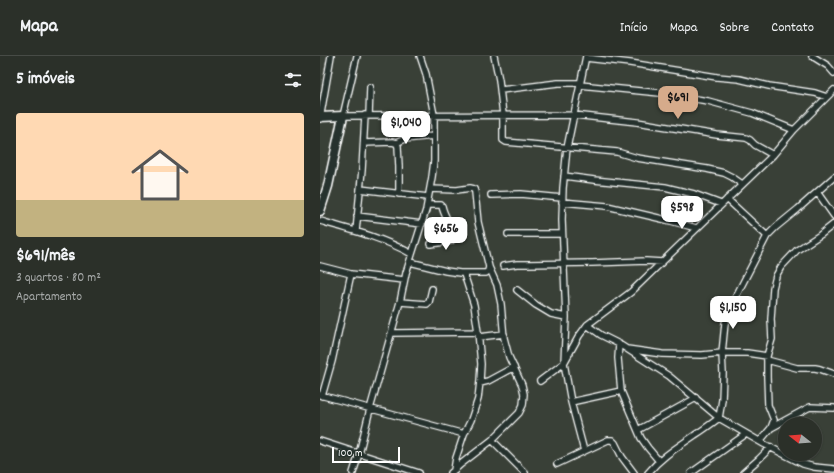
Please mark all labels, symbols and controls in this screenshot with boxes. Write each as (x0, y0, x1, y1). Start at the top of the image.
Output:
text: Mapa (20, 14, 58, 41)
text: Início (620, 18, 648, 38)
text: Mapa (670, 18, 697, 38)
text: Sobre (719, 18, 749, 38)
text: Contato (771, 18, 814, 38)
text: 5 imóveis (16, 68, 75, 92)
icon: filters (282, 69, 304, 91)
pin: $691 (654, 86, 702, 120)
text: $691 (667, 89, 689, 108)
pin: $1,040 (373, 111, 439, 145)
text: $1,040 (390, 114, 422, 133)
icon: home (124, 139, 196, 211)
pin: $598 (658, 196, 706, 230)
text: $598 (670, 199, 694, 218)
pin: $656 (422, 217, 470, 251)
text: $656 (433, 220, 459, 239)
text: $691/mês (16, 245, 75, 269)
text: 3 quartos · 80 m² (16, 269, 101, 288)
text: Apartamento (16, 288, 82, 307)
pin: $1,150 (700, 296, 766, 330)
text: $1,150 (719, 299, 747, 318)
north arrow (778, 417, 822, 461)
map controls (778, 417, 822, 461)
scale bar (332, 445, 400, 464)
text: 100 m (338, 446, 362, 462)

